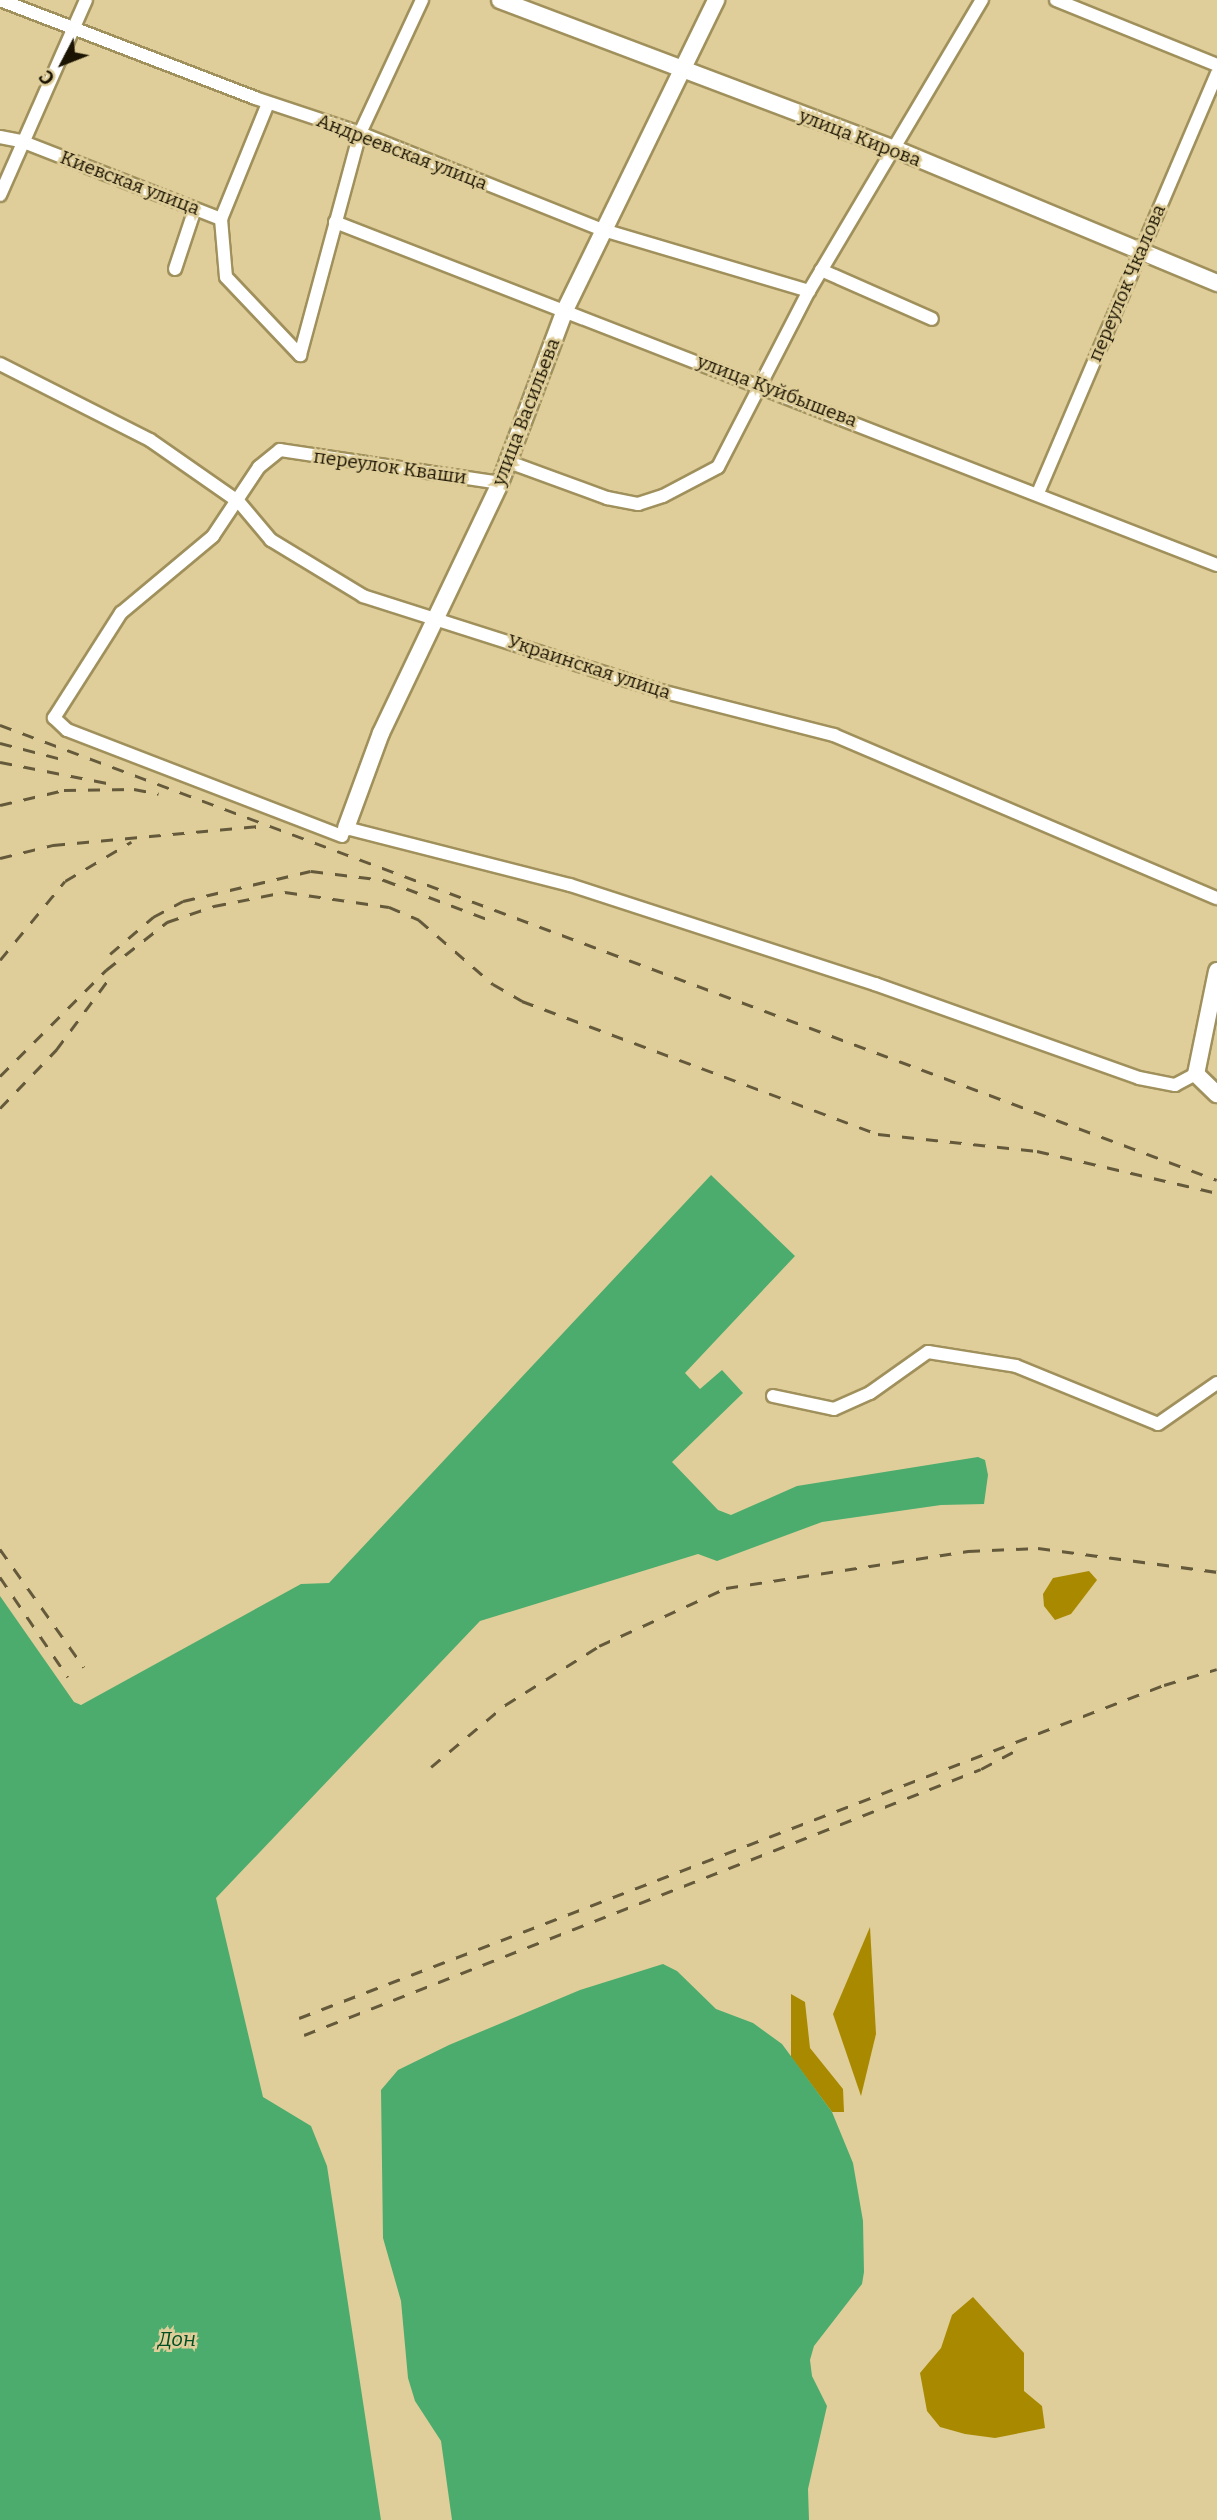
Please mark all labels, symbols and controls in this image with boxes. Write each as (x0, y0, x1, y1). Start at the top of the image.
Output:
north arrow (28, 28, 98, 98)
text: С (34, 65, 60, 90)
street label: улица Кирова (796, 104, 924, 172)
street label: Андреевская улица (313, 109, 491, 195)
street label: Киевская улица (57, 146, 203, 220)
street label: переулок Чкалова (1084, 201, 1170, 365)
street label: улица Васильева (487, 335, 565, 489)
street label: улица Куйбышева (694, 350, 860, 432)
street label: переулок Кваши (312, 445, 468, 489)
street label: Украинская улица (504, 630, 674, 704)
water label: Дон (158, 2326, 196, 2352)

